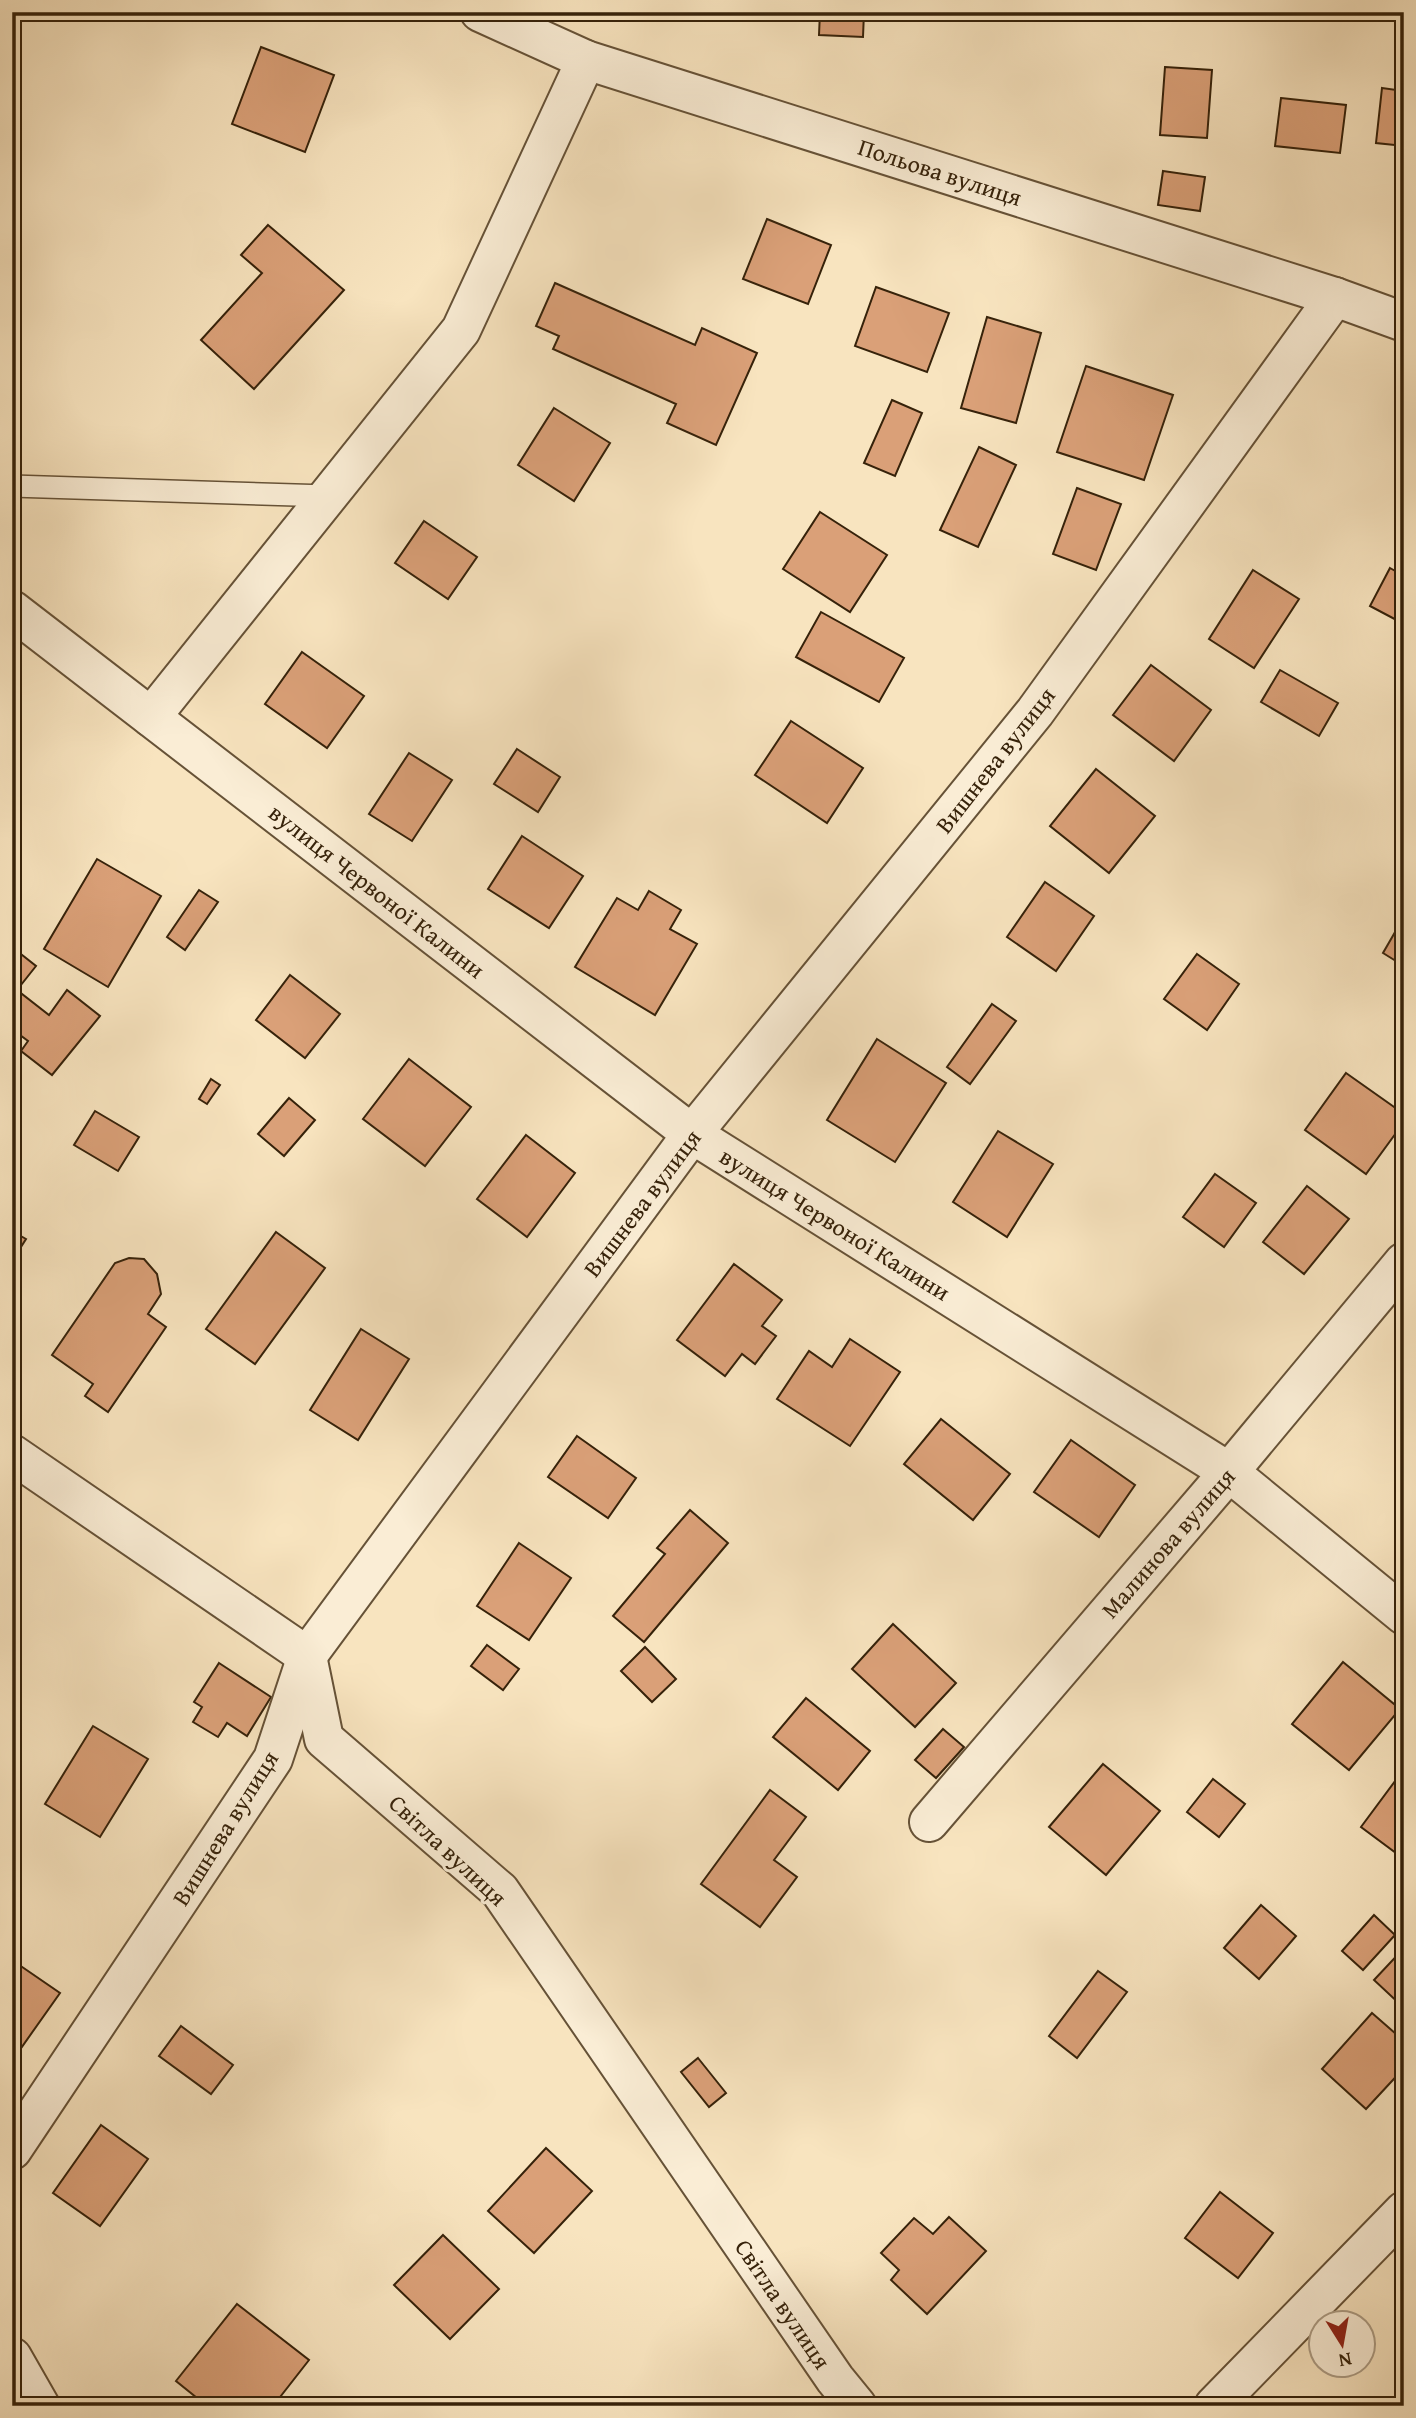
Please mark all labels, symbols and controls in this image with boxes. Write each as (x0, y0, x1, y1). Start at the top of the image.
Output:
street label: Польова вулиця (854, 129, 1026, 215)
street label: Вишнева вулиця (927, 680, 1063, 840)
street label: вулиця Червоної Калини (261, 795, 493, 987)
street label: Вишнева вулиця (575, 1122, 709, 1284)
street label: вулиця Червоної Калини (713, 1139, 957, 1309)
street label: Малинова вулиця (1093, 1460, 1243, 1626)
street label: Вишнева вулиця (163, 1744, 287, 1912)
street label: Світла вулиця (381, 1786, 515, 1914)
street label: Світла вулиця (726, 2232, 840, 2376)
north arrow (1308, 2310, 1378, 2380)
text: N (1336, 2346, 1354, 2376)

